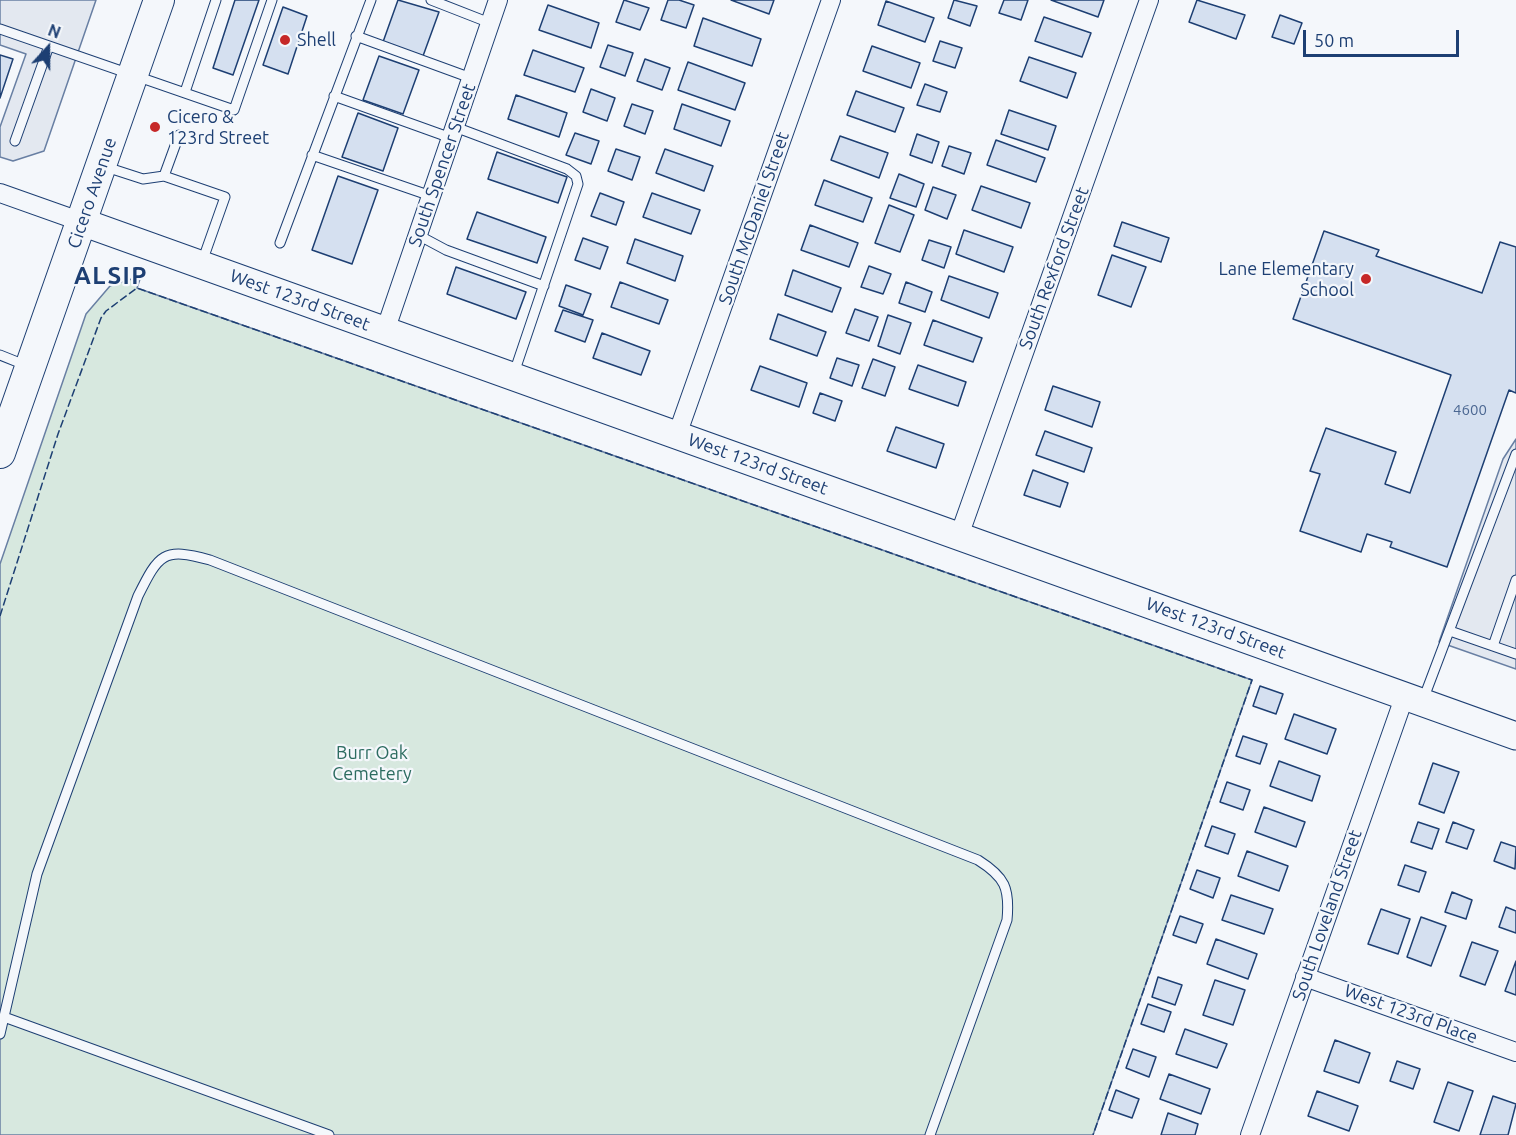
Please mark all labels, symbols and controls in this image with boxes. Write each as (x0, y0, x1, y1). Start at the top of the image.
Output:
north arrow (18, 18, 78, 78)
scale bar (1306, 18, 1462, 56)
text: N (46, 21, 63, 42)
place label: Shell (297, 29, 336, 51)
text: 50 m (1314, 30, 1354, 50)
marker: Shell (278, 33, 292, 47)
street label: South Spencer Street (404, 80, 480, 250)
place label: Cicero & 123rd Street (167, 106, 269, 148)
marker: Cicero & 123rd Street (148, 120, 162, 134)
street label: South McDaniel Street (714, 129, 794, 307)
street label: Cicero Avenue (63, 135, 121, 251)
street label: South Rexford Street (1015, 184, 1093, 352)
place label: Lane Elementary School (1219, 258, 1354, 300)
district label: ALSIP (74, 262, 148, 290)
street label: West 123rd Street (227, 265, 373, 335)
marker: Lane Elementary School (1359, 272, 1373, 286)
house number: 4600 (1453, 401, 1487, 419)
street label: West 123rd Street (685, 429, 831, 499)
street label: West 123rd Street (1143, 593, 1289, 663)
park label: Burr Oak Cemetery (332, 742, 412, 784)
street label: South Loveland Street (1288, 827, 1366, 1003)
street label: West 123rd Place (1341, 980, 1481, 1048)

